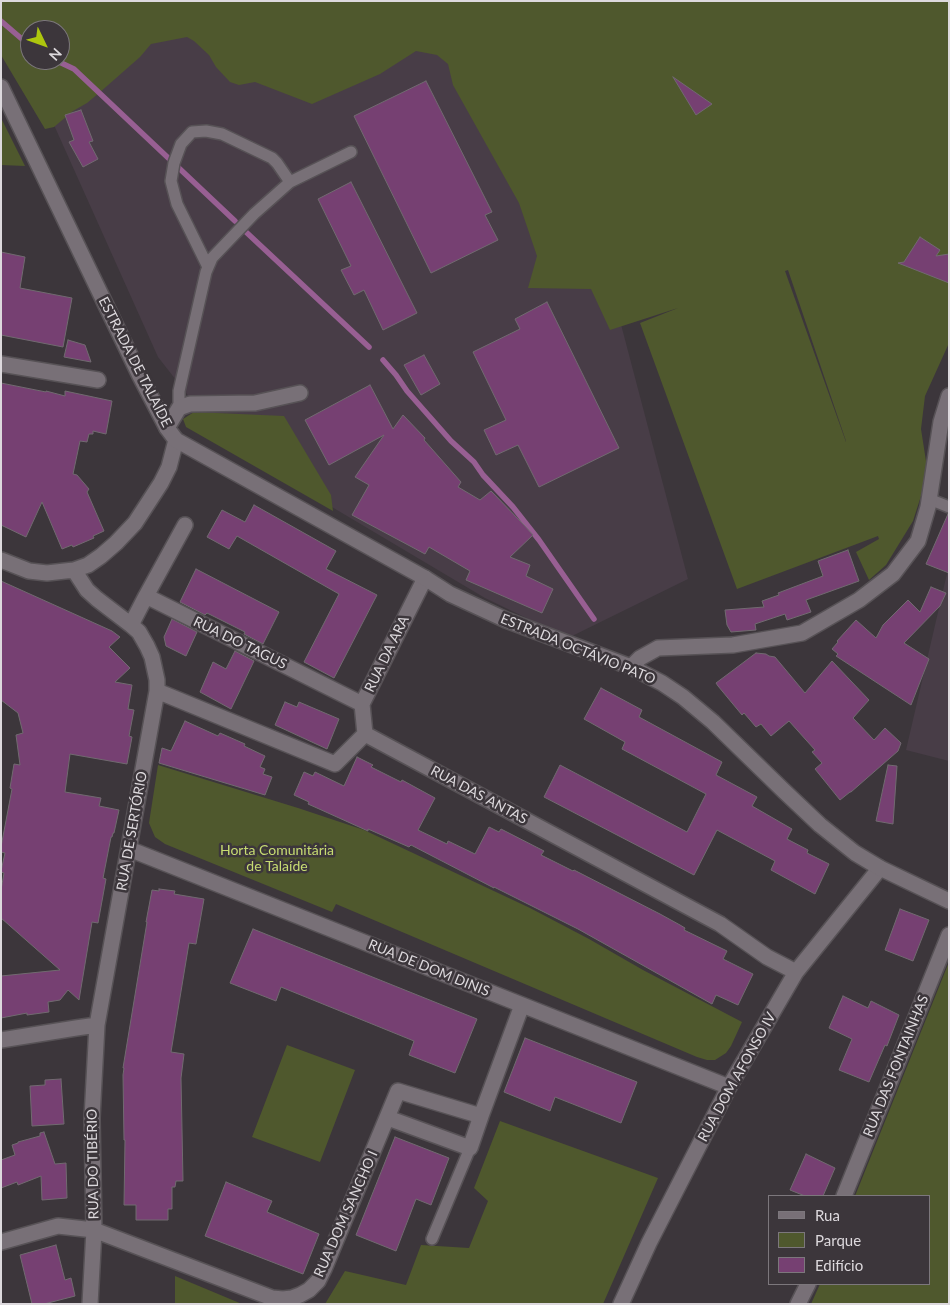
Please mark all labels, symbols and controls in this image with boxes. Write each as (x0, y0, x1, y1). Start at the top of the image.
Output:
north arrow (20, 20, 70, 70)
text: N (46, 45, 66, 64)
street label: ESTRADA DE TALAÍDE (95, 294, 175, 430)
street label: ESTRADA OCTÁVIO PATO (498, 610, 658, 688)
street label: RUA DO TAGUS (191, 613, 289, 673)
street label: RUA DA ARA (361, 613, 413, 695)
street label: RUA DAS ANTAS (428, 762, 530, 828)
street label: RUA DE SERTÓRIO (113, 770, 151, 892)
park label: Horta Comunitária de Talaíde (220, 842, 334, 874)
street label: RUA DE DOM DINIS (366, 936, 492, 1000)
street label: RUA DAS FONTAINHAS (860, 993, 932, 1139)
street label: RUA DOM AFONSO IV (694, 1009, 780, 1145)
street label: RUA DO TIBÉRIO (84, 1109, 102, 1219)
street label: RUA DOM SANCHO I (311, 1148, 381, 1280)
legend (768, 1195, 930, 1285)
text: Rua (815, 1206, 840, 1224)
text: Parque (815, 1231, 861, 1249)
text: Edifício (815, 1256, 863, 1274)

